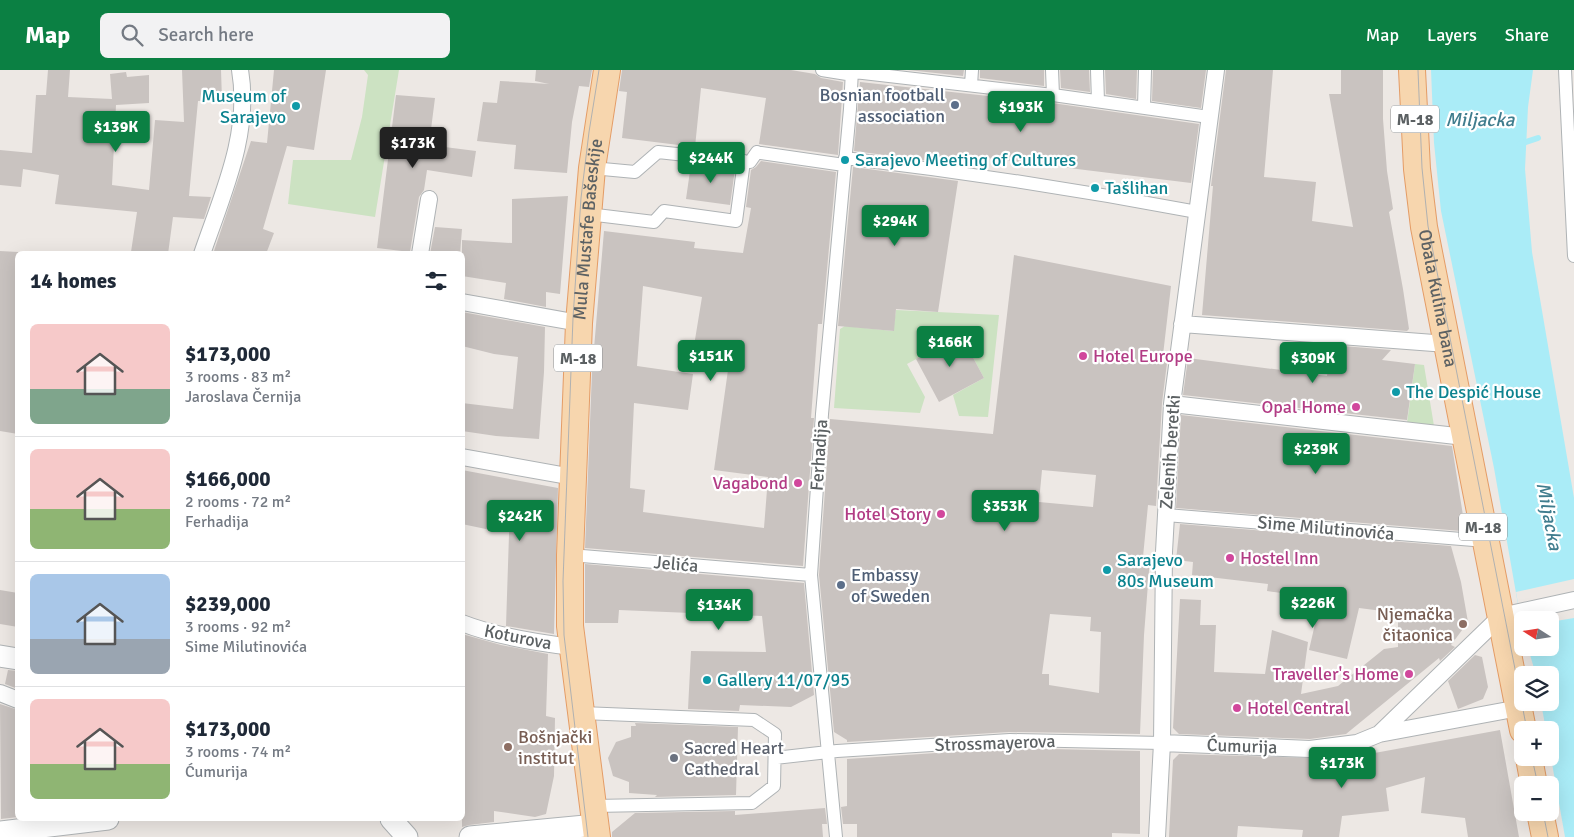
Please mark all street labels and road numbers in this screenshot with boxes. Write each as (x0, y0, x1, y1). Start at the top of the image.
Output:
road number: M-18 (1391, 106, 1439, 132)
street label: Mula Mustafe Bašeskije (568, 137, 607, 321)
street label: Obala Kulina bana (1414, 227, 1462, 369)
road number: M-18 (554, 344, 602, 372)
street label: Zelenih beretki (1155, 394, 1185, 510)
street label: Ferhadija (806, 418, 832, 492)
street label: Sime Milutinovića (1257, 511, 1395, 545)
road number: M-18 (1459, 514, 1507, 541)
street label: Jelića (653, 551, 699, 577)
street label: Koturova (482, 620, 554, 654)
street label: Strossmayerova (934, 730, 1056, 756)
street label: Ćumurija (1206, 734, 1278, 758)

